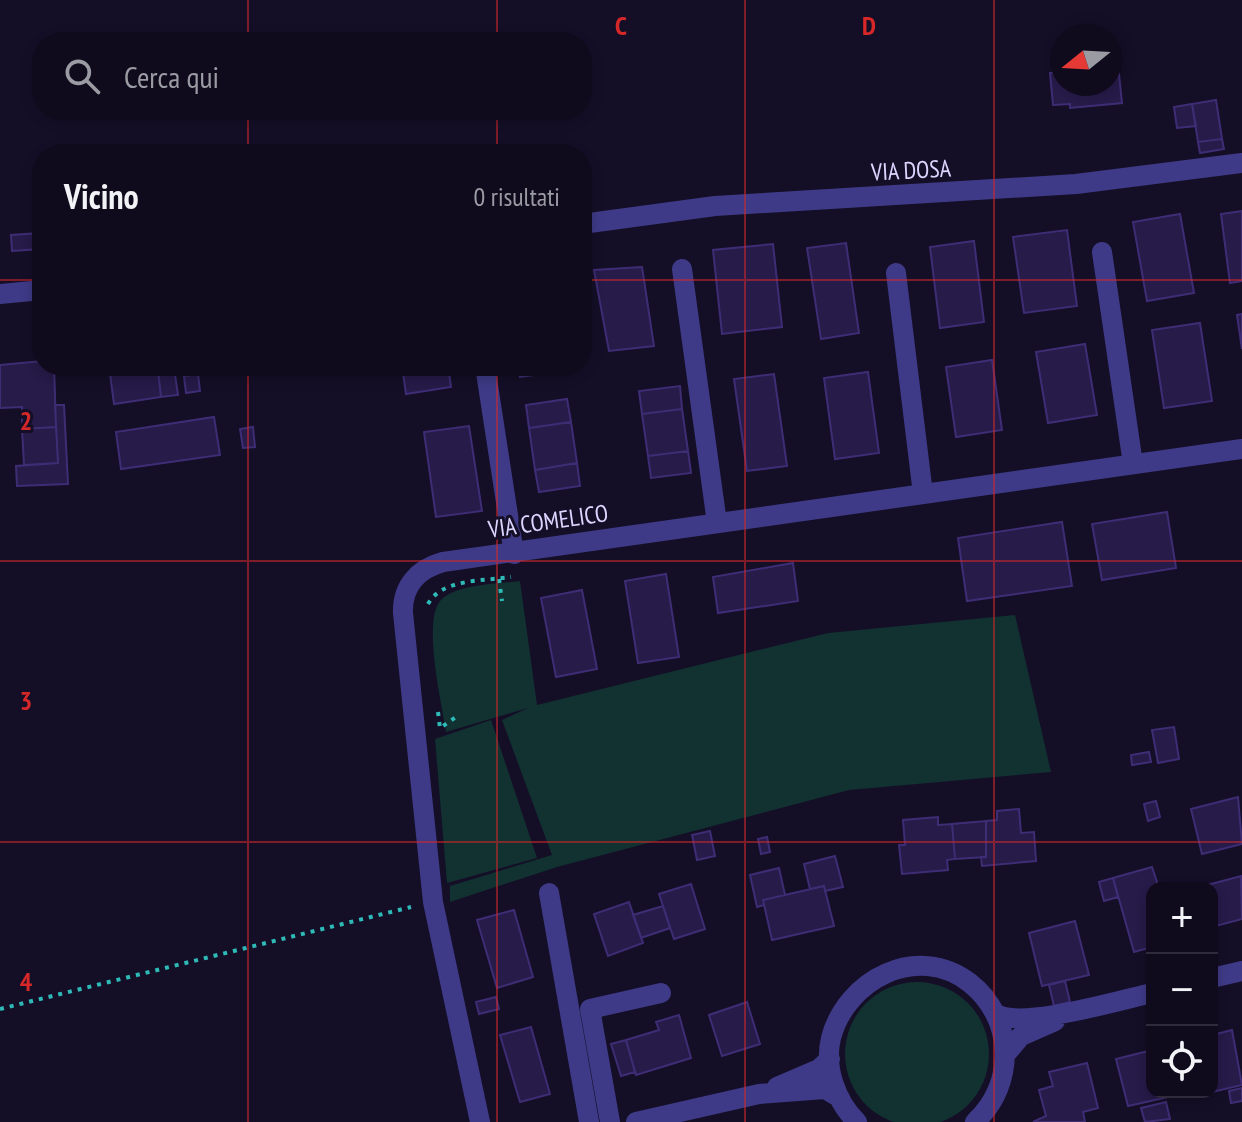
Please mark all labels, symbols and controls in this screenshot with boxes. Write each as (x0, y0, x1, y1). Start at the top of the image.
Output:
text: C (615, 9, 627, 42)
text: D (862, 9, 876, 42)
north arrow (1050, 24, 1122, 96)
search box (32, 32, 592, 120)
icon: search (60, 54, 104, 98)
text: Cerca qui (124, 57, 219, 96)
street label: VIA DOSA (869, 152, 952, 188)
text: Vicino (64, 174, 139, 218)
text: 0 risultati (474, 180, 560, 213)
text: 2 (20, 404, 32, 437)
street label: VIA COMELICO (485, 497, 610, 545)
text: 3 (20, 684, 32, 717)
map controls (1146, 882, 1218, 1098)
button: + (1146, 882, 1218, 954)
button: − (1146, 954, 1218, 1026)
text: 4 (20, 965, 33, 998)
button: locate (1146, 1026, 1218, 1098)

